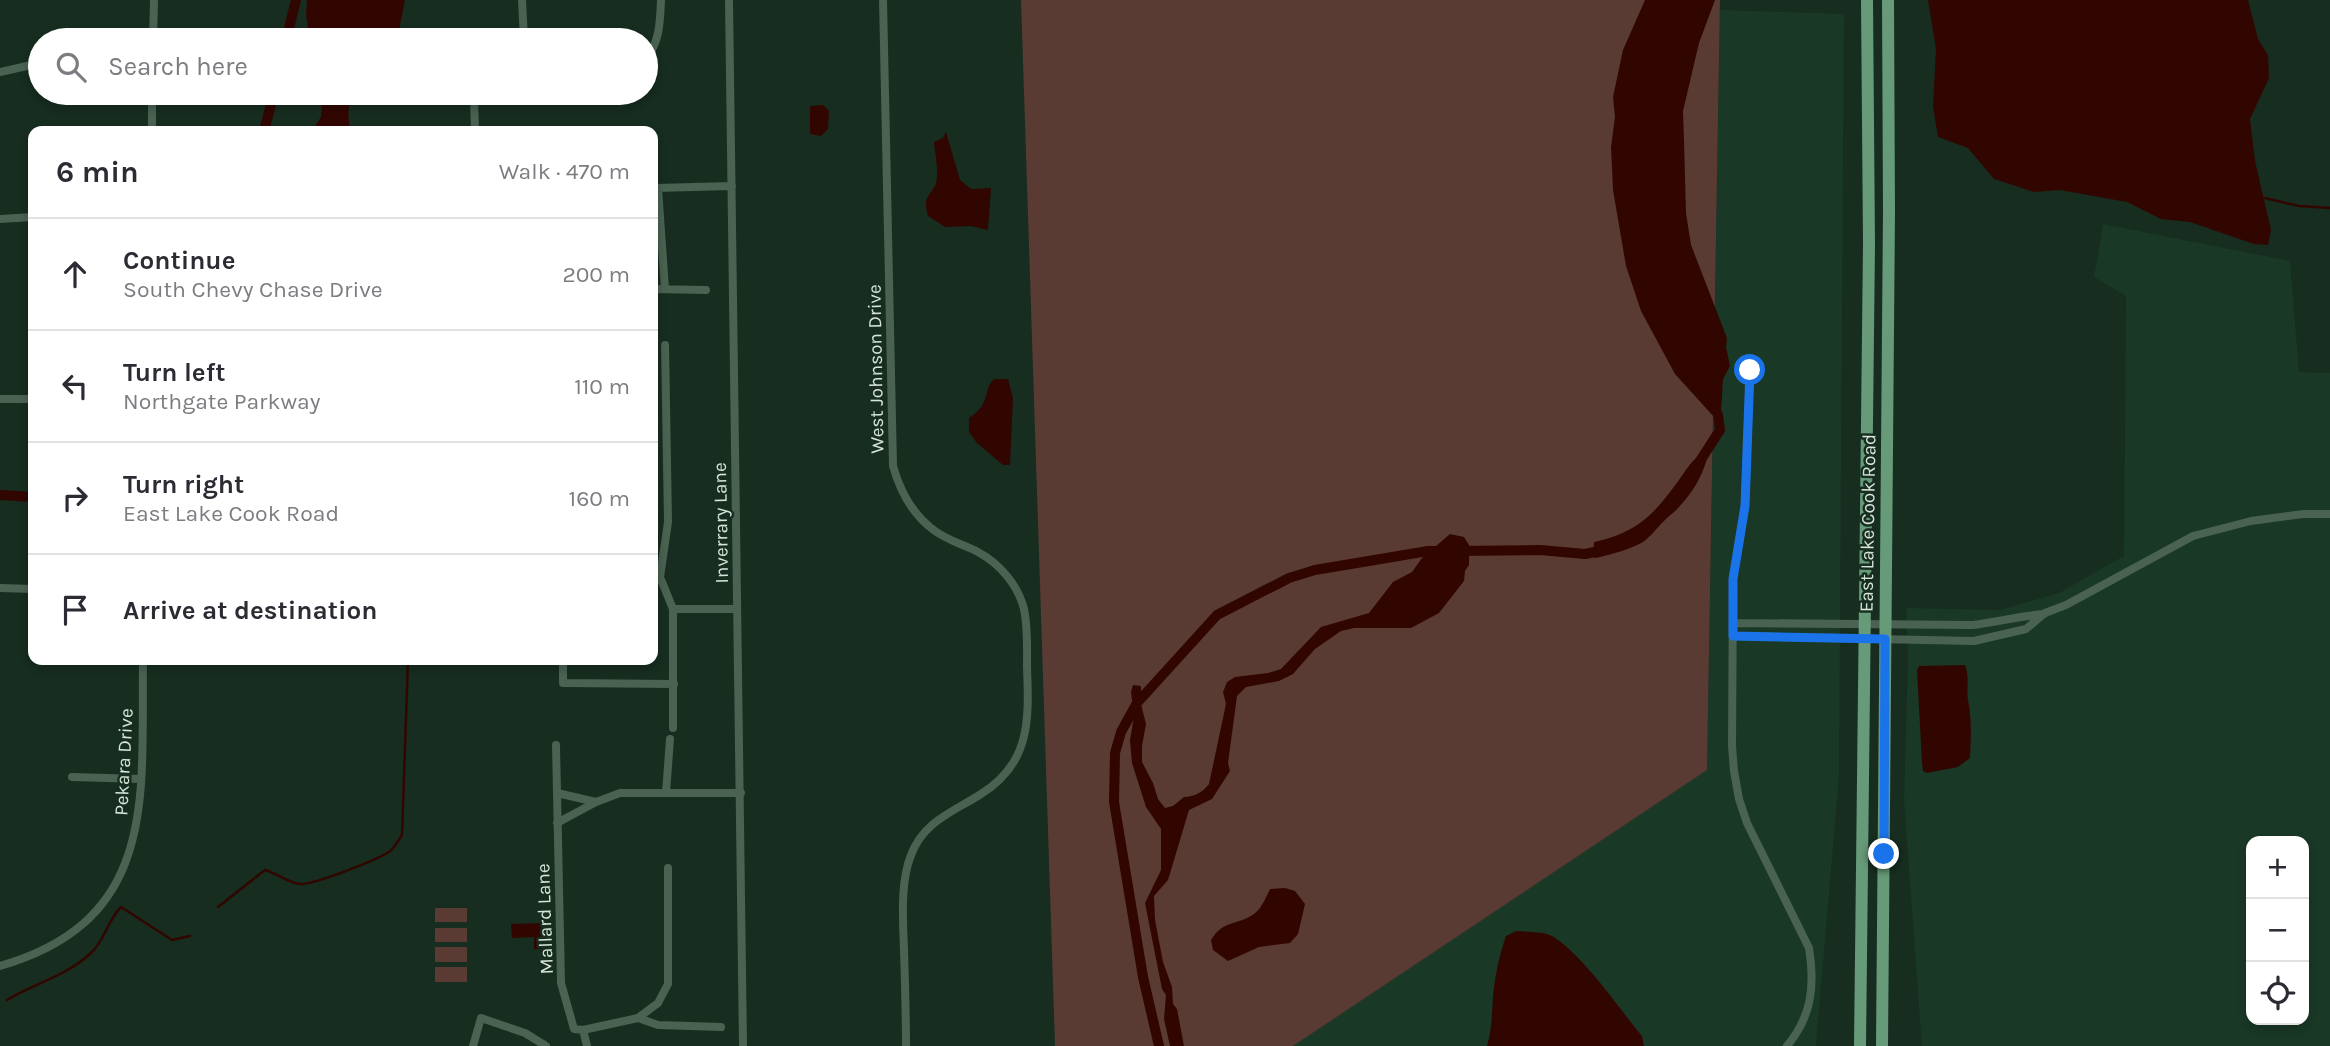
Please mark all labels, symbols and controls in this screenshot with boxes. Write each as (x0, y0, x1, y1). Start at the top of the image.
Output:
search box (28, 28, 658, 105)
icon: search (52, 48, 90, 86)
text: Search here (108, 51, 248, 82)
text: 6 min (56, 154, 139, 190)
text: Walk · 470 m (499, 158, 630, 185)
text: Continue (123, 245, 235, 276)
icon: ahead (56, 255, 94, 293)
text: 200 m (562, 261, 630, 288)
text: South Chevy Chase Drive (123, 276, 383, 303)
street label: West Johnson Drive (864, 284, 888, 454)
route start (1734, 354, 1765, 385)
text: Turn left (123, 357, 225, 388)
icon: left (56, 367, 94, 405)
text: 110 m (574, 373, 630, 400)
text: Northgate Parkway (123, 388, 320, 415)
street label: East Lake Cook Road (1855, 434, 1881, 612)
street label: Inverrary Lane (709, 462, 733, 584)
text: Turn right (123, 469, 244, 500)
icon: right (56, 479, 94, 517)
text: 160 m (569, 485, 630, 512)
text: East Lake Cook Road (123, 500, 339, 527)
icon: arrive (56, 591, 94, 629)
text: Arrive at destination (123, 595, 377, 626)
street label: Pekara Drive (110, 708, 138, 816)
map controls (2246, 836, 2309, 1025)
button: + (2246, 836, 2309, 899)
route end (1868, 838, 1899, 869)
street label: Mallard Lane (532, 863, 558, 975)
button: − (2246, 899, 2309, 962)
button: locate (2246, 962, 2309, 1025)

